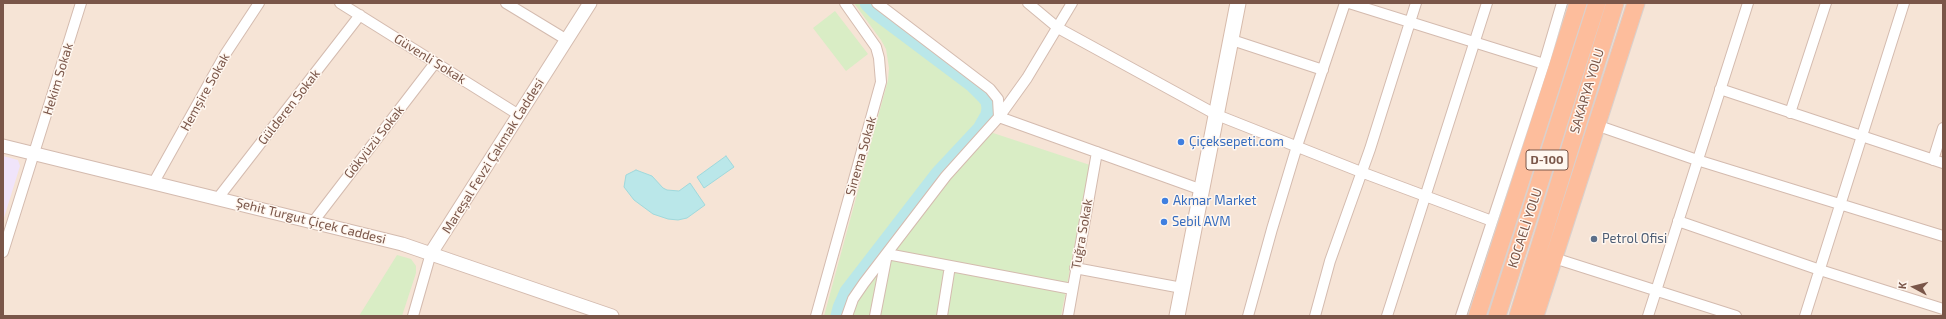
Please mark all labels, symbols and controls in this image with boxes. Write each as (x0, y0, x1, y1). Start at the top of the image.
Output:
street label: Güvenli Sokak (391, 31, 469, 87)
street label: Hekim Sokak (40, 41, 76, 117)
street label: SAKARYA YOLU (1567, 47, 1607, 135)
street label: Hemşire Sokak (177, 50, 233, 134)
street label: Gülderen Sokak (255, 66, 323, 148)
street label: Mareşal Fevzi Çakmak Caddesi (439, 76, 547, 236)
street label: Gökyüzü Sokak (341, 102, 407, 182)
street label: Sinema Sokak (842, 115, 880, 197)
place label: Çiçeksepeti.com (1189, 134, 1284, 150)
marker: Çiçeksepeti.com (1176, 137, 1186, 147)
road number: D-100 (1526, 150, 1568, 170)
street label: KOCAELİ YOLU (1505, 186, 1545, 270)
place label: Akmar Market (1173, 193, 1256, 209)
street label: Şehit Turgut Çiçek Caddesi (234, 195, 388, 247)
marker: Akmar Market (1160, 196, 1170, 206)
street label: Tuğra Sokak (1068, 198, 1096, 270)
place label: Sebil AVM (1172, 214, 1231, 230)
marker: Sebil AVM (1159, 217, 1169, 227)
place label: Petrol Ofisi (1602, 231, 1667, 247)
marker: Petrol Ofisi (1589, 234, 1599, 244)
north arrow (1894, 267, 1934, 307)
text: K (1895, 281, 1908, 290)

